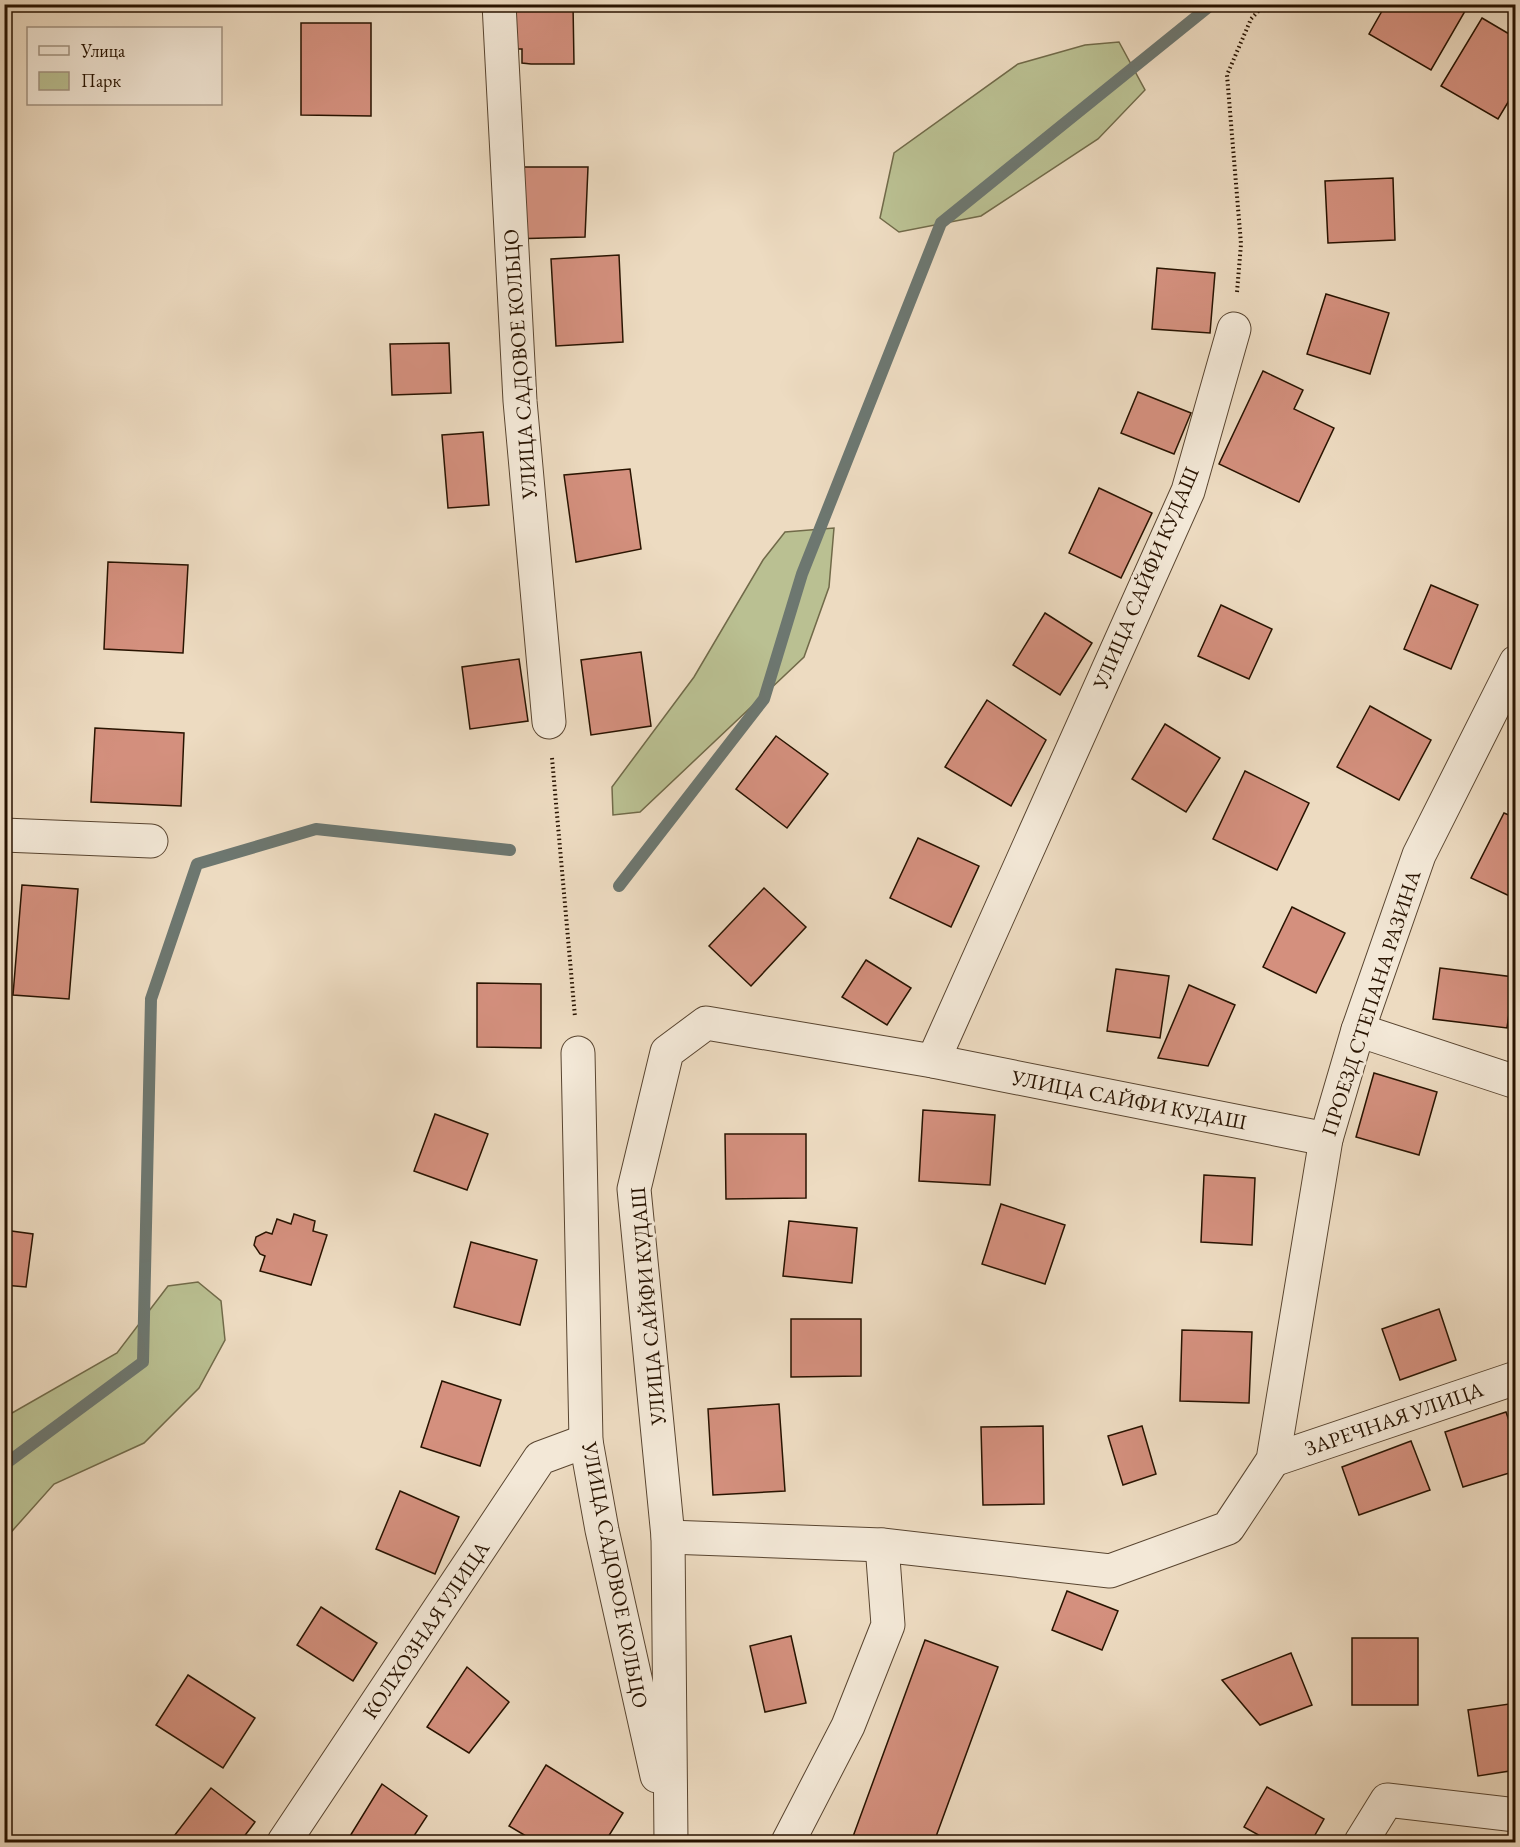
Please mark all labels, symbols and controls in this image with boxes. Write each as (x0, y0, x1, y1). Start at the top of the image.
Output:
legend (27, 27, 222, 105)
text: Улица (80, 39, 126, 62)
text: Парк (81, 69, 121, 92)
street label: УЛИЦА САДОВОЕ КОЛЬЦО (497, 228, 542, 501)
street label: УЛИЦА САЙФИ КУДАШ (1086, 462, 1205, 694)
street label: ПРОЕЗД СТЕПАНА РАЗИНА (1315, 866, 1426, 1139)
street label: УЛИЦА САЙФИ КУДАШ (1008, 1063, 1249, 1136)
street label: УЛИЦА САЙФИ КУДАШ (624, 1186, 671, 1427)
street label: ЗАРЕЧНАЯ УЛИЦА (1301, 1375, 1487, 1462)
street label: УЛИЦА САДОВОЕ КОЛЬЦО (576, 1439, 655, 1710)
street label: КОЛХОЗНАЯ УЛИЦА (356, 1535, 495, 1724)

